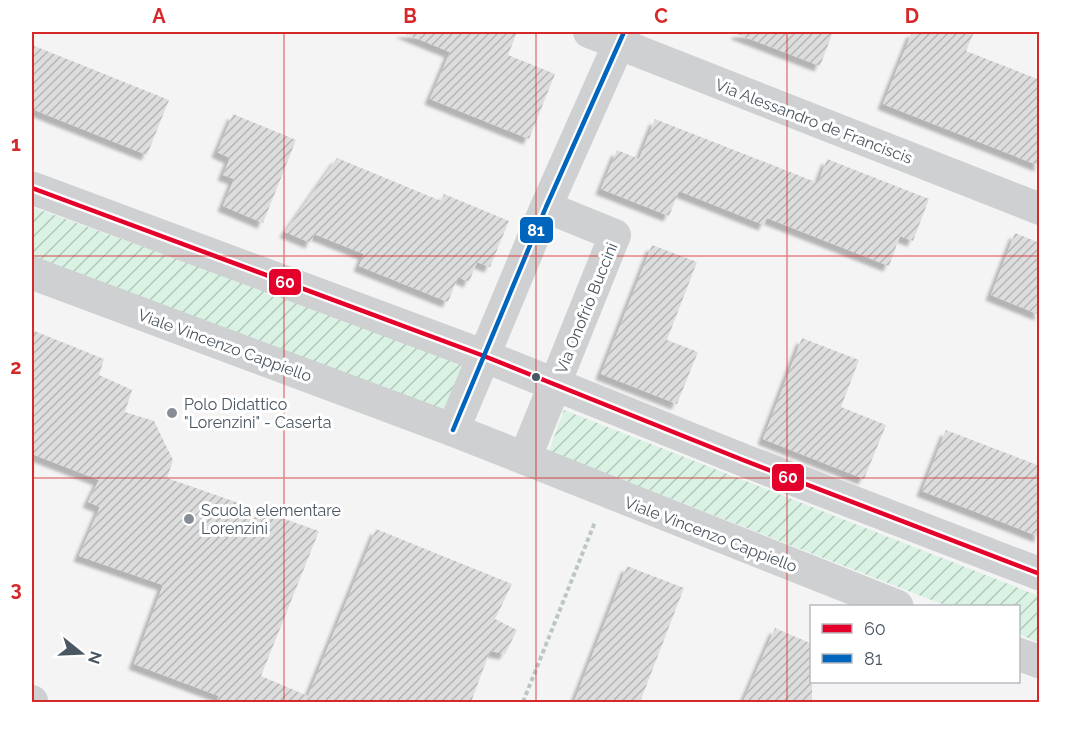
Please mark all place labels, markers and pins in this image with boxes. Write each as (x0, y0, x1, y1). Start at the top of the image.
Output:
unlabelled marker (530, 371, 542, 383)
place label: Polo Didattico "Lorenzini" - Caserta (184, 395, 331, 432)
marker: Polo Didattico "Lorenzini" - Caserta (165, 406, 179, 420)
place label: Scuola elementare Lorenzini (201, 501, 341, 538)
marker: Scuola elementare Lorenzini (182, 512, 196, 526)

